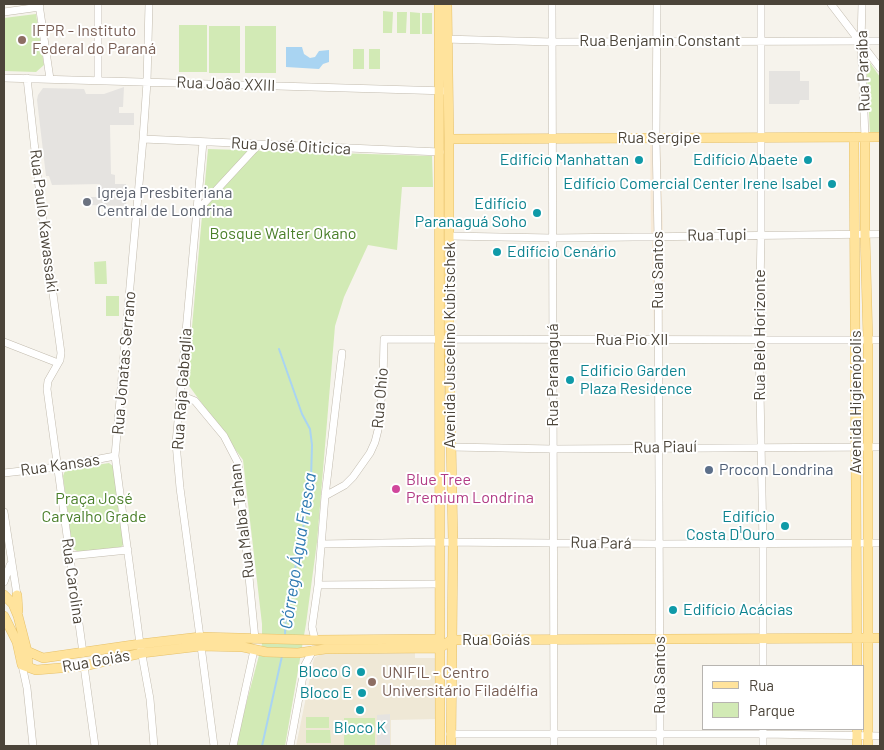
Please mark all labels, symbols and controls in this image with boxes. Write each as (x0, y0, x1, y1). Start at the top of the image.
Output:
place label: IFPR - Instituto Federal do Paraná (32, 21, 156, 59)
street label: Rua Paraíba (852, 30, 874, 112)
street label: Rua Benjamin Constant (579, 31, 741, 51)
marker: IFPR - Instituto Federal do Paraná (16, 34, 28, 46)
street label: Rua João XXIII (176, 73, 276, 95)
street label: Rua Sergipe (617, 128, 701, 148)
street label: Rua José Oiticica (231, 133, 351, 159)
street label: Rua Paulo Kawassaki (26, 148, 62, 294)
place label: Edifício Manhattan (500, 150, 629, 170)
place label: Edifício Abaete (693, 150, 798, 170)
marker: Edifício Manhattan (633, 154, 645, 166)
marker: Edifício Abaete (802, 154, 814, 166)
place label: Edifício Comercial Center Irene Isabel (563, 174, 822, 194)
marker: Edifício Comercial Center Irene Isabel (826, 178, 838, 190)
place label: Igreja Presbiteriana Central de Londrina (97, 183, 233, 221)
place label: Edifício Paranaguá Soho (415, 194, 527, 232)
marker: Igreja Presbiteriana Central de Londrina (81, 196, 93, 208)
marker: Edifício Paranaguá Soho (531, 207, 543, 219)
park label: Bosque Walter Okano (209, 224, 357, 244)
street label: Rua Tupi (687, 225, 747, 245)
street label: Rua Santos (648, 231, 668, 309)
street label: Avenida Juscelino Kubitschek (440, 242, 460, 448)
place label: Edifício Cenário (507, 242, 617, 262)
marker: Edifício Cenário (491, 246, 503, 258)
street label: Rua Belo Horizonte (750, 269, 770, 401)
street label: Rua Jonatas Serrano (108, 290, 140, 436)
street label: Rua Paranaguá (543, 323, 563, 427)
street label: Rua Raja Gabaglia (168, 327, 196, 451)
street label: Rua Pio XII (596, 330, 668, 350)
street label: Avenida Higienópolis (846, 330, 866, 474)
place label: Edificio Garden Plaza Residence (580, 361, 692, 399)
street label: Rua Ohio (368, 367, 392, 429)
marker: Edificio Garden Plaza Residence (564, 374, 576, 386)
street label: Rua Piauí (633, 437, 697, 457)
street label: Rua Kansas (19, 450, 101, 480)
place label: Procon Londrina (719, 460, 834, 480)
street label: Rua Malba Tahan (225, 462, 259, 580)
marker: Procon Londrina (703, 464, 715, 476)
place label: Blue Tree Premium Londrina (406, 470, 534, 508)
water label: Córrego Água Fresca (275, 471, 321, 631)
marker: Blue Tree Premium Londrina (390, 483, 402, 495)
park label: Praça José Carvalho Grade (42, 489, 146, 527)
place label: Edifício Costa D¹Ouro (686, 507, 775, 545)
marker: Edifício Costa D¹Ouro (779, 520, 791, 532)
street label: Rua Pará (570, 533, 632, 553)
street label: Rua Carolina (57, 537, 89, 625)
place label: Edifício Acácias (683, 600, 793, 620)
marker: Edifício Acácias (667, 604, 679, 616)
street label: Rua Goiás (462, 630, 530, 650)
street label: Rua Santos (650, 636, 670, 714)
street label: Rua Goiás (61, 646, 131, 676)
place label: Bloco G (299, 662, 351, 682)
place label: UNIFIL - Centro Universitário Filadélfia (382, 663, 538, 701)
legend (702, 665, 864, 730)
marker: Bloco G (355, 666, 367, 678)
marker: UNIFIL - Centro Universitário Filadélfia (366, 676, 378, 688)
text: Rua (749, 676, 774, 694)
place label: Bloco E (300, 683, 352, 703)
marker: Bloco E (356, 687, 368, 699)
text: Parque (749, 701, 795, 719)
marker: Bloco K (354, 704, 366, 716)
place label: Bloco K (334, 718, 386, 738)

